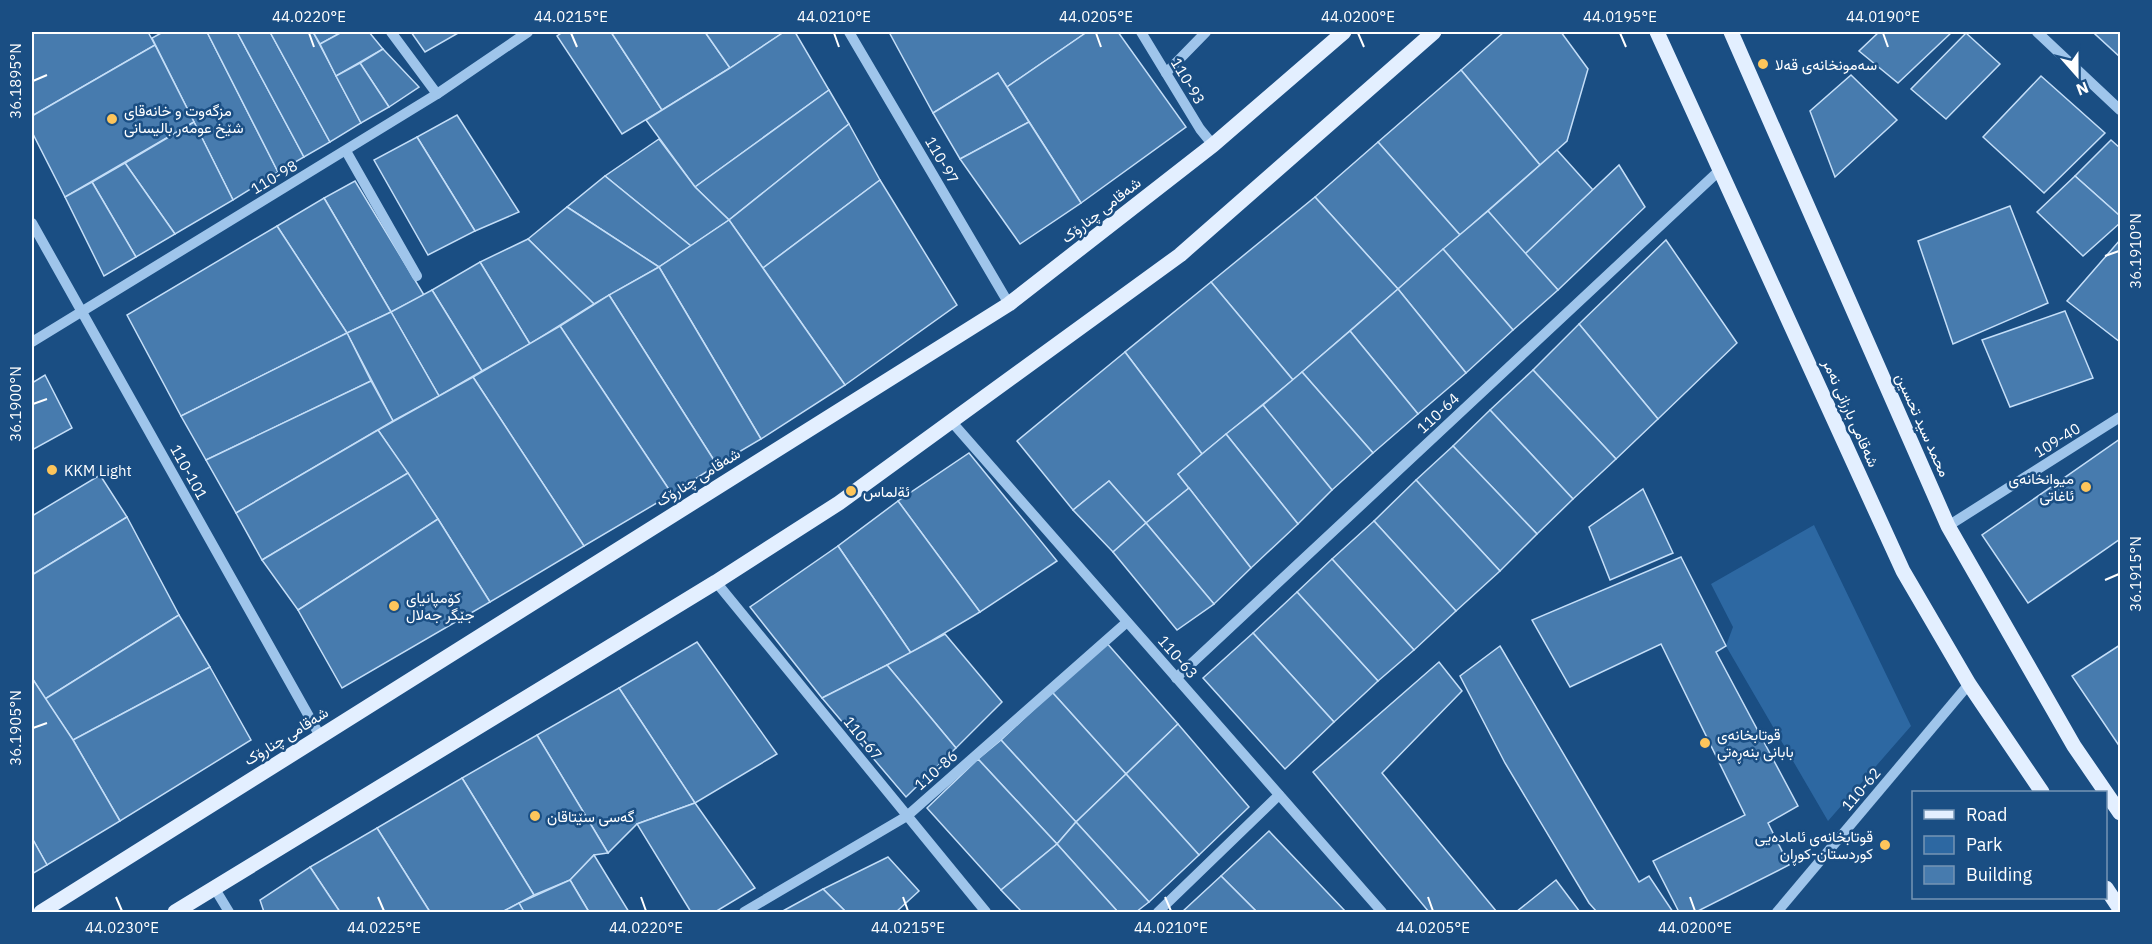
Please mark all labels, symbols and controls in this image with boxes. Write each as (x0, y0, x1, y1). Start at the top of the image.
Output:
text: 44.0220°E (272, 7, 346, 26)
text: 44.0215°E (534, 7, 608, 26)
text: 44.0210°E (797, 7, 871, 26)
text: 44.0205°E (1059, 7, 1133, 26)
text: 44.0200°E (1321, 7, 1395, 26)
text: 44.0195°E (1583, 7, 1657, 26)
text: 44.0190°E (1846, 7, 1920, 26)
text: 36.1895°N (6, 43, 25, 119)
north arrow (2047, 45, 2107, 105)
street label: 110-93 (1167, 54, 1209, 108)
place label: سەمونخانەی قەلا (1775, 55, 1877, 75)
marker: سەمونخانەی قەلا (1756, 57, 1770, 71)
text: N (2073, 78, 2091, 100)
place label: مزگەوت و خانەقای شێخ عومەر بالیسانی (124, 101, 244, 139)
marker: مزگەوت و خانەقای شێخ عومەر بالیسانی (105, 112, 119, 126)
street label: 110-97 (921, 133, 963, 187)
street label: 110-98 (247, 156, 301, 198)
street label: شەقامی چنارۆک (1057, 173, 1145, 248)
text: 36.1910°N (2126, 213, 2145, 289)
street label: شەقامی بارزانی نەمر (1817, 355, 1883, 470)
text: 36.1900°N (6, 366, 25, 442)
street label: محمد سید تحسین (1891, 370, 1954, 480)
street label: 110-64 (1413, 389, 1463, 437)
street label: 109-40 (2030, 418, 2084, 462)
street label: 110-101 (166, 441, 212, 503)
street label: شەقامی چنارۆک (652, 443, 744, 511)
place label: KKM Light (64, 461, 132, 480)
marker: KKM Light (45, 463, 59, 477)
place label: میوانخانەی ئاغاتی (2009, 469, 2074, 506)
marker: میوانخانەی ئاغاتی (2079, 480, 2093, 494)
place label: ئةلماس (863, 482, 910, 502)
marker: ئةلماس (844, 484, 858, 498)
text: 36.1915°N (2126, 536, 2145, 612)
place label: کۆمپانیای جێگر جەلال (406, 588, 474, 624)
marker: کۆمپانیای جێگر جەلال (387, 599, 401, 613)
street label: 110-63 (1154, 632, 1202, 682)
text: 36.1905°N (6, 690, 25, 766)
street label: شەقامی چنارۆک (240, 702, 332, 770)
street label: 110-67 (840, 712, 886, 764)
place label: قوتابخانەی بابانی بنەڕەتی (1717, 725, 1794, 764)
marker: قوتابخانەی بابانی بنەڕەتی (1698, 736, 1712, 750)
street label: 110-86 (911, 746, 961, 794)
street label: 110-62 (1837, 763, 1885, 815)
legend (1912, 791, 2107, 899)
text: Road (1966, 803, 2007, 826)
place label: گەسی سێتاقان (547, 807, 635, 827)
marker: گەسی سێتاقان (528, 809, 542, 823)
place label: قوتابخانەی ئامادەیی کوردستان-کوڕان (1755, 827, 1873, 866)
text: Park (1966, 833, 2003, 856)
marker: قوتابخانەی ئامادەیی کوردستان-کوڕان (1878, 838, 1892, 852)
text: Building (1966, 863, 2033, 886)
text: 44.0230°E (85, 918, 159, 937)
text: 44.0225°E (347, 918, 421, 937)
text: 44.0220°E (609, 918, 683, 937)
text: 44.0215°E (871, 918, 945, 937)
text: 44.0210°E (1134, 918, 1208, 937)
text: 44.0205°E (1396, 918, 1470, 937)
text: 44.0200°E (1658, 918, 1732, 937)

